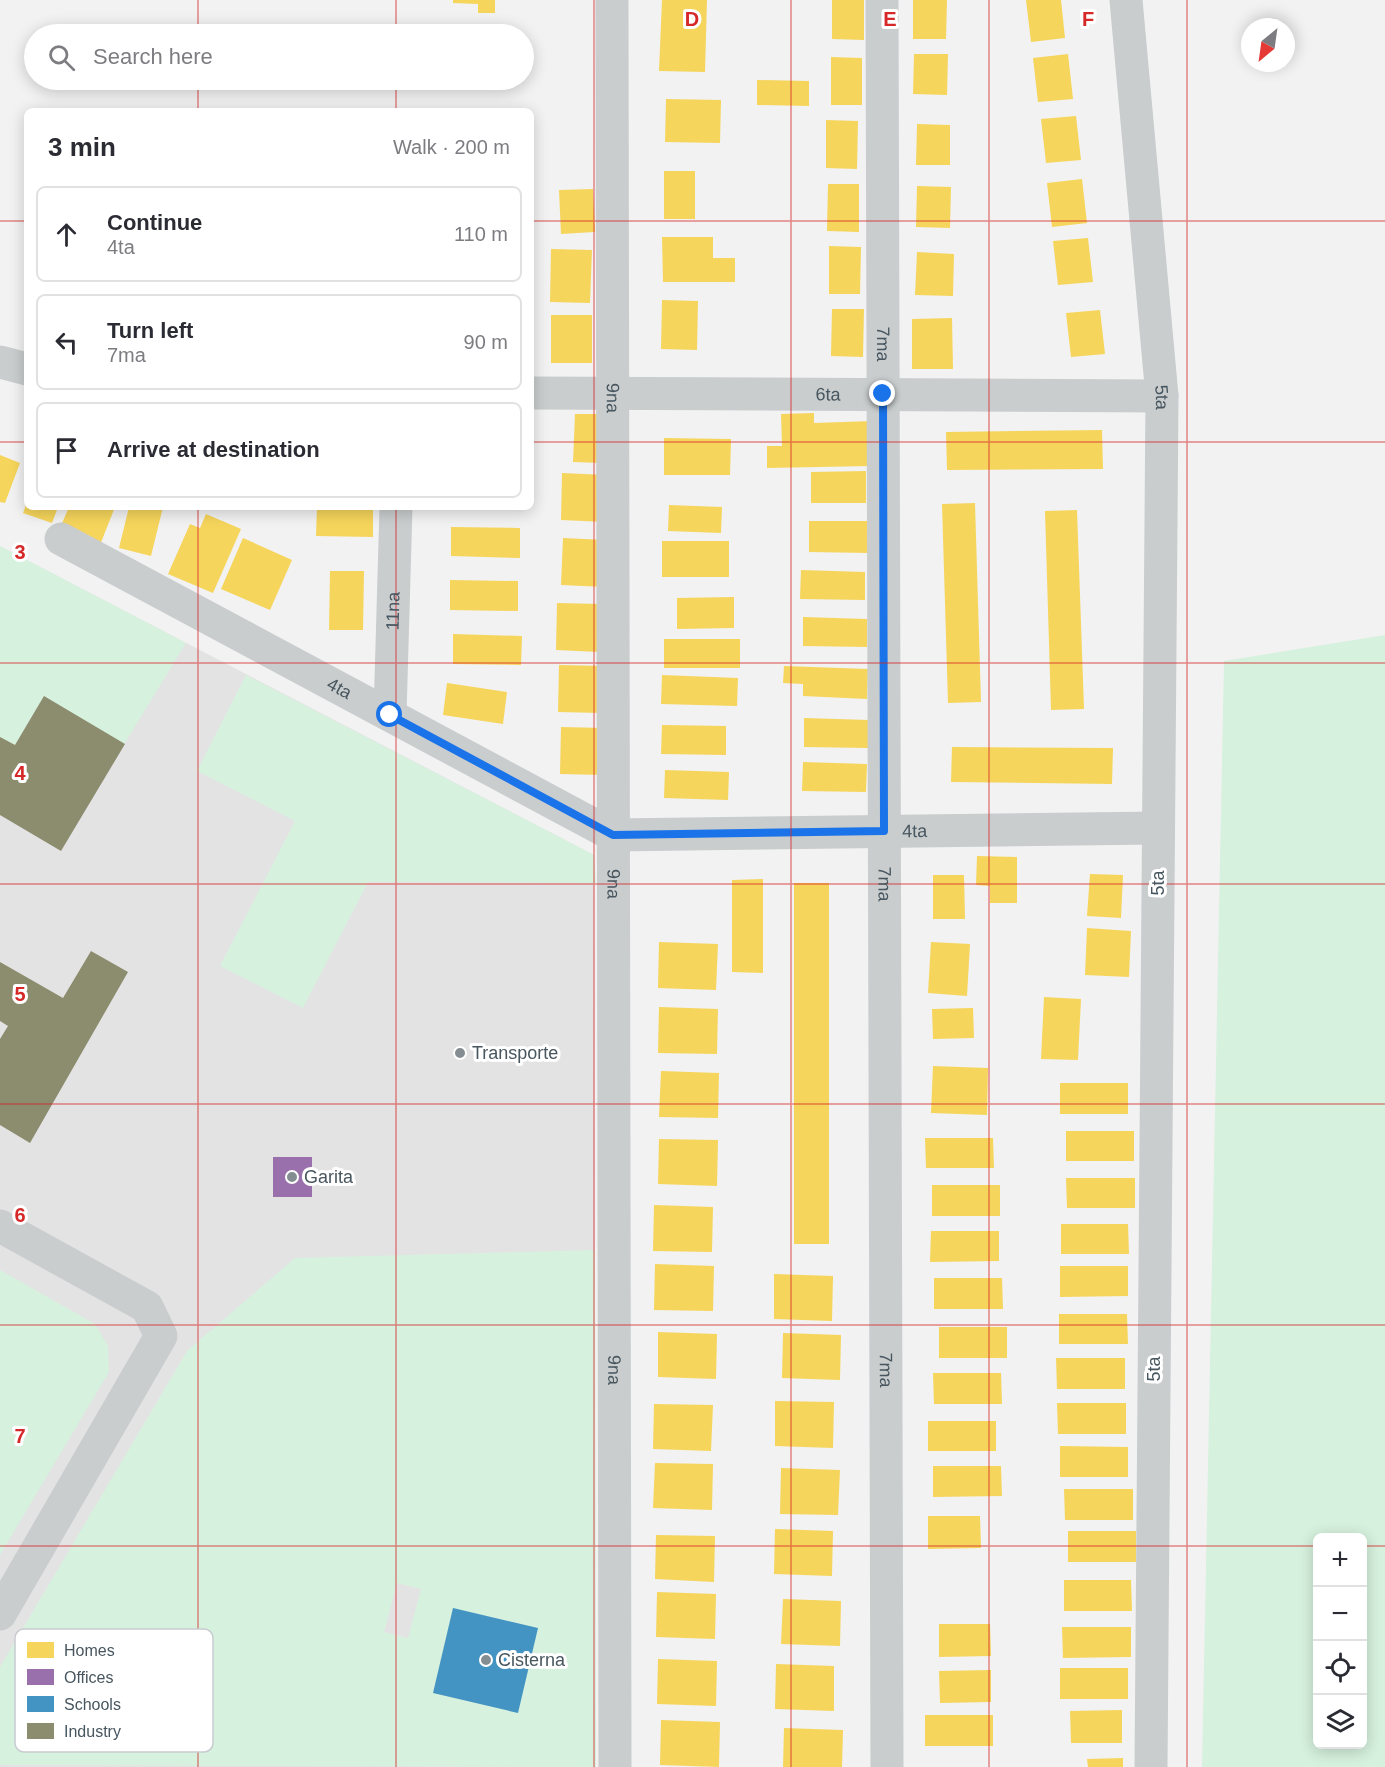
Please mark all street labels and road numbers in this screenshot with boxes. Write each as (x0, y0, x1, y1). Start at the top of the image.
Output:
street label: 7ma (873, 326, 893, 363)
street label: 9na (603, 383, 623, 414)
street label: 6ta (815, 384, 842, 404)
street label: 5ta (1151, 384, 1172, 411)
street label: 11na (382, 590, 404, 631)
street label: 4ta (324, 674, 356, 704)
street label: 4ta (902, 821, 928, 841)
street label: 7ma (874, 866, 895, 903)
street label: 9na (603, 869, 624, 900)
street label: 5ta (1148, 870, 1168, 896)
street label: 7ma (876, 1352, 896, 1389)
street label: 9na (604, 1355, 624, 1386)
street label: 5ta (1144, 1356, 1164, 1382)

